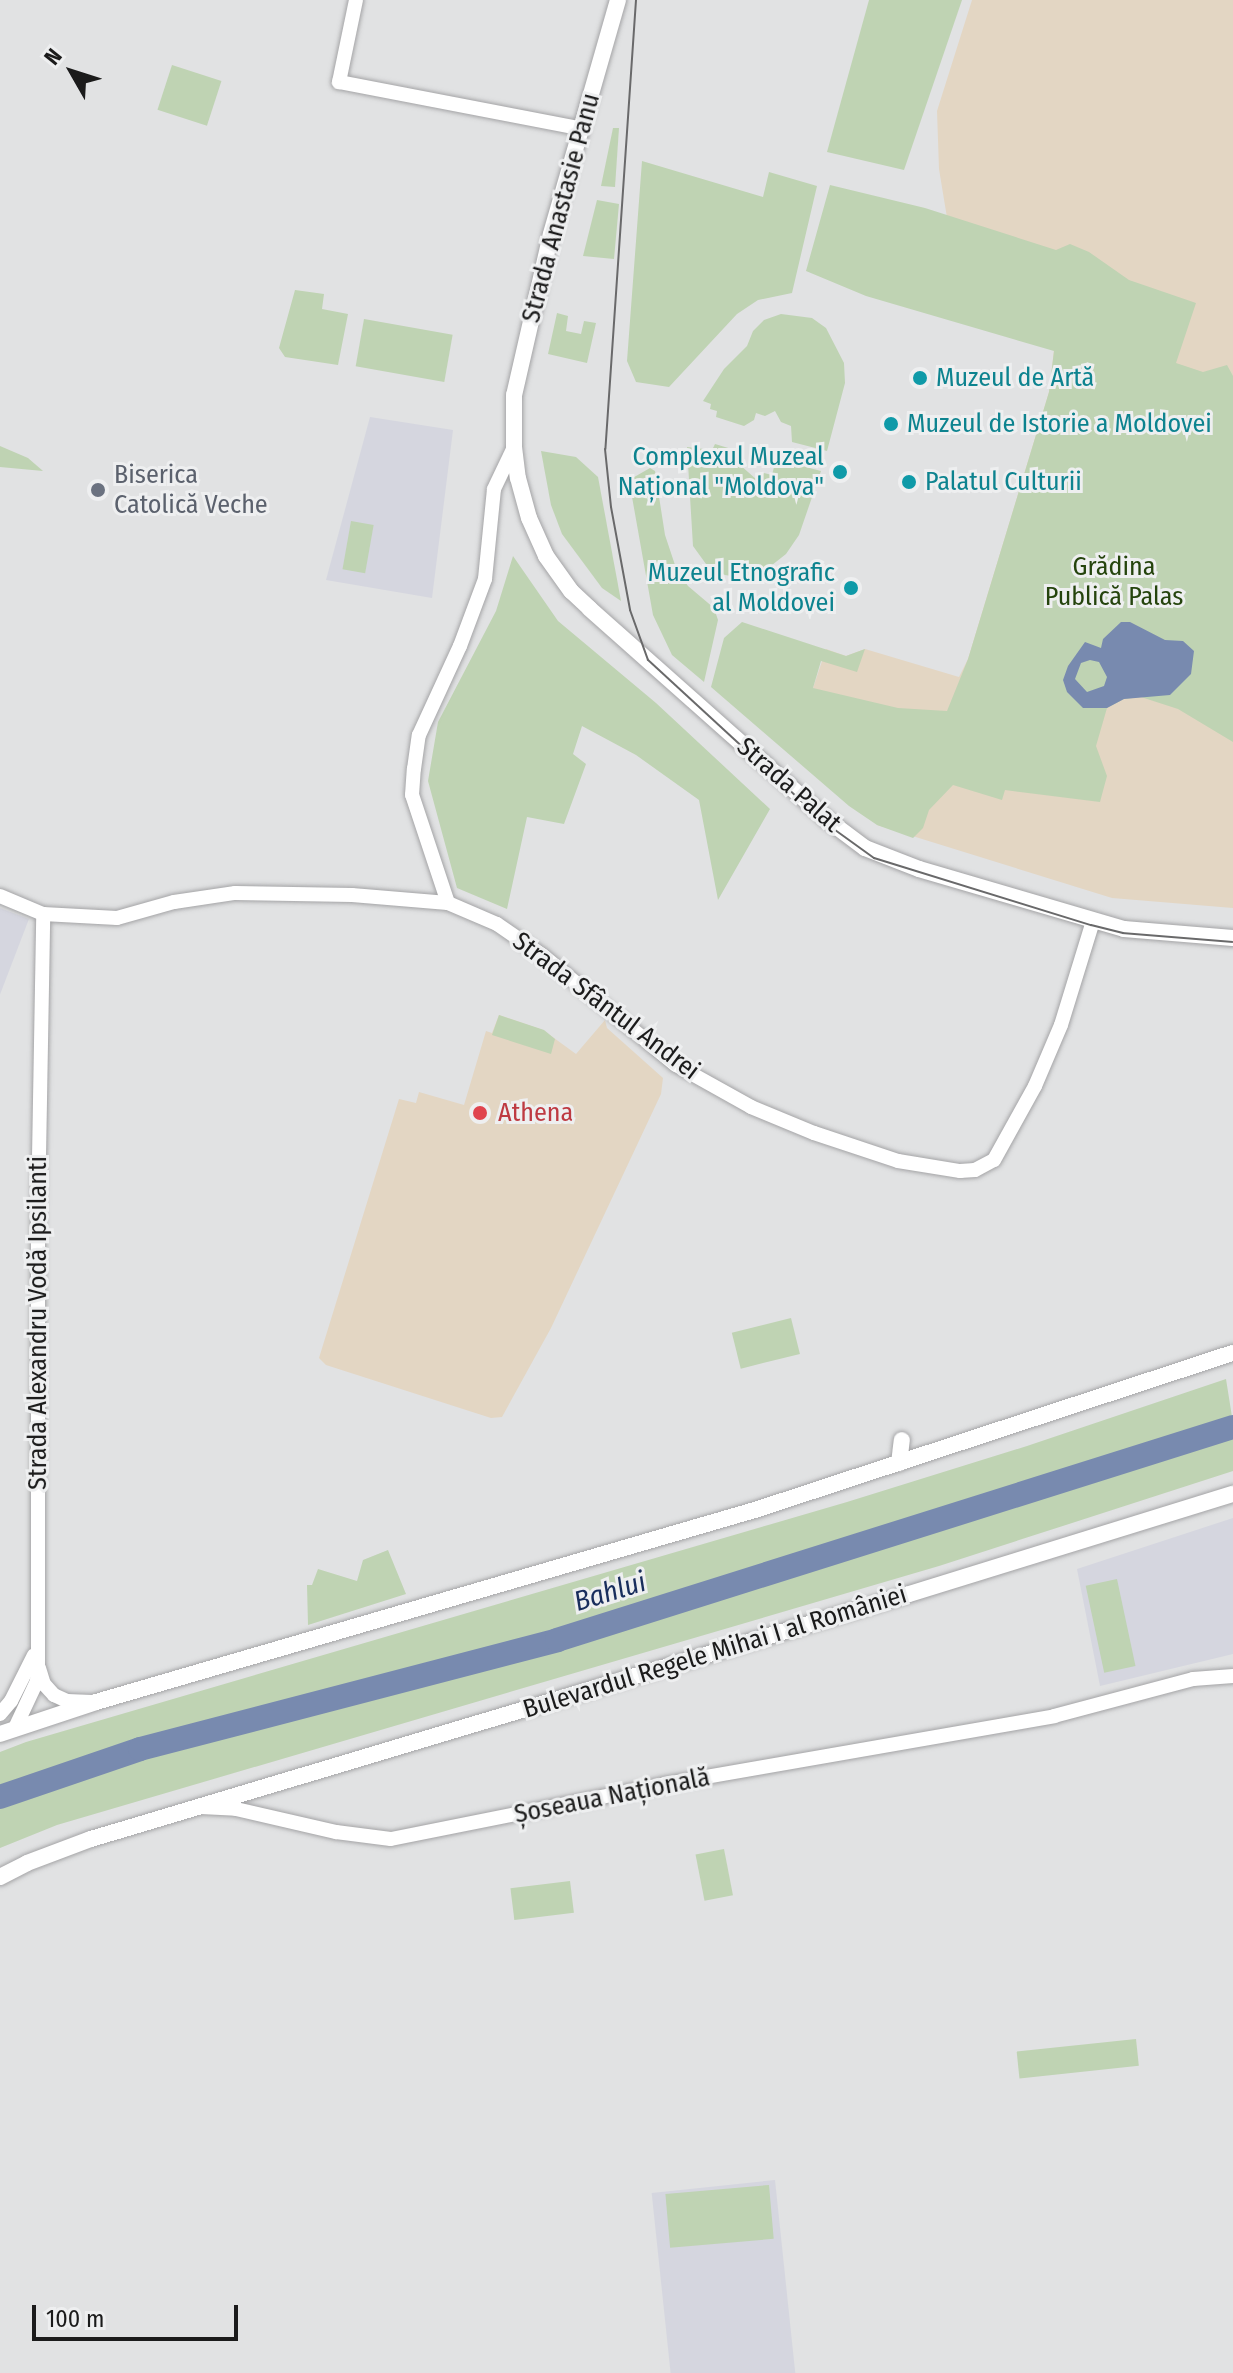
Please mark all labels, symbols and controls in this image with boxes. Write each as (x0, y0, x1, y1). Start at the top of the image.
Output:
north arrow (32, 32, 112, 112)
text: N (38, 43, 68, 70)
street label: Strada Anastasie Panu (515, 90, 607, 326)
place label: Muzeul de Artă (936, 362, 1094, 394)
marker: Muzeul de Artă (911, 369, 929, 387)
place label: Muzeul de Istorie a Moldovei (907, 408, 1212, 440)
marker: Muzeul de Istorie a Moldovei (882, 415, 900, 433)
place label: Complexul Muzeal Național "Moldova" (618, 441, 824, 502)
place label: Biserica Catolică Veche (114, 459, 268, 520)
marker: Complexul Muzeal Național "Moldova" (831, 463, 849, 481)
place label: Palatul Culturii (925, 466, 1082, 498)
marker: Palatul Culturii (900, 473, 918, 491)
marker: Biserica Catolică Veche (89, 481, 107, 499)
park label: Grădina Publică Palas (1045, 551, 1183, 612)
place label: Muzeul Etnografic al Moldovei (648, 557, 835, 618)
marker: Muzeul Etnografic al Moldovei (842, 579, 860, 597)
street label: Strada Palat (731, 731, 847, 839)
street label: Strada Sfântul Andrei (506, 926, 706, 1086)
place label: Athena (498, 1097, 573, 1129)
marker: Athena (469, 1102, 491, 1124)
street label: Strada Alexandru Vodă Ipsilanti (22, 1156, 54, 1490)
water label: Bahlui (570, 1565, 650, 1619)
street label: Bulevardul Regele Mihai I al României (519, 1579, 911, 1725)
street label: Șoseaua Națională (512, 1762, 712, 1830)
scale bar (36, 2289, 242, 2339)
text: 100 m (46, 2305, 104, 2333)

